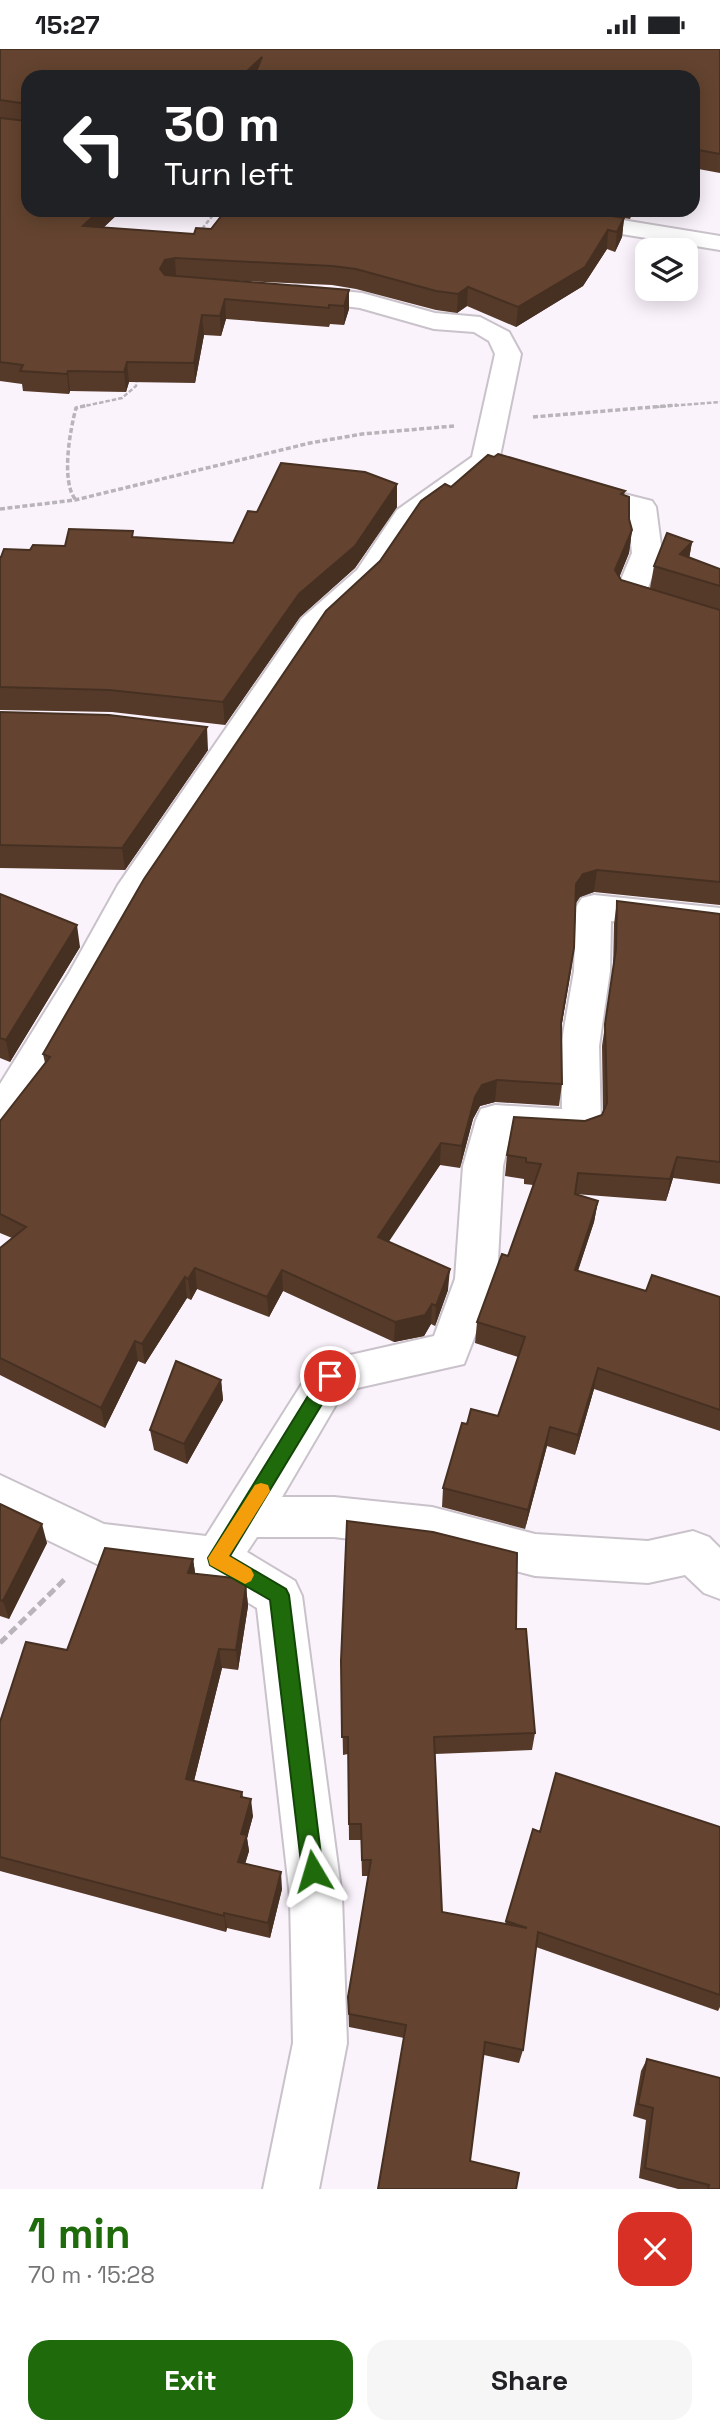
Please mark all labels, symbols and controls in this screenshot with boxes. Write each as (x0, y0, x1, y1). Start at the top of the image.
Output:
text: 15:27 (35, 8, 100, 42)
text: 30 m (164, 93, 280, 155)
icon: left (49, 98, 140, 189)
text: Turn left (164, 154, 294, 194)
map controls (635, 238, 698, 301)
button: layers (635, 238, 698, 301)
pin (300, 1346, 360, 1406)
icon: arrive (311, 1357, 349, 1395)
position arrow (276, 1834, 350, 1908)
text: 1 min (28, 2207, 131, 2260)
button: close (618, 2212, 692, 2286)
text: 70 m · 15:28 (28, 2260, 155, 2290)
button: Exit (28, 2340, 353, 2420)
button: Share (367, 2340, 692, 2420)

